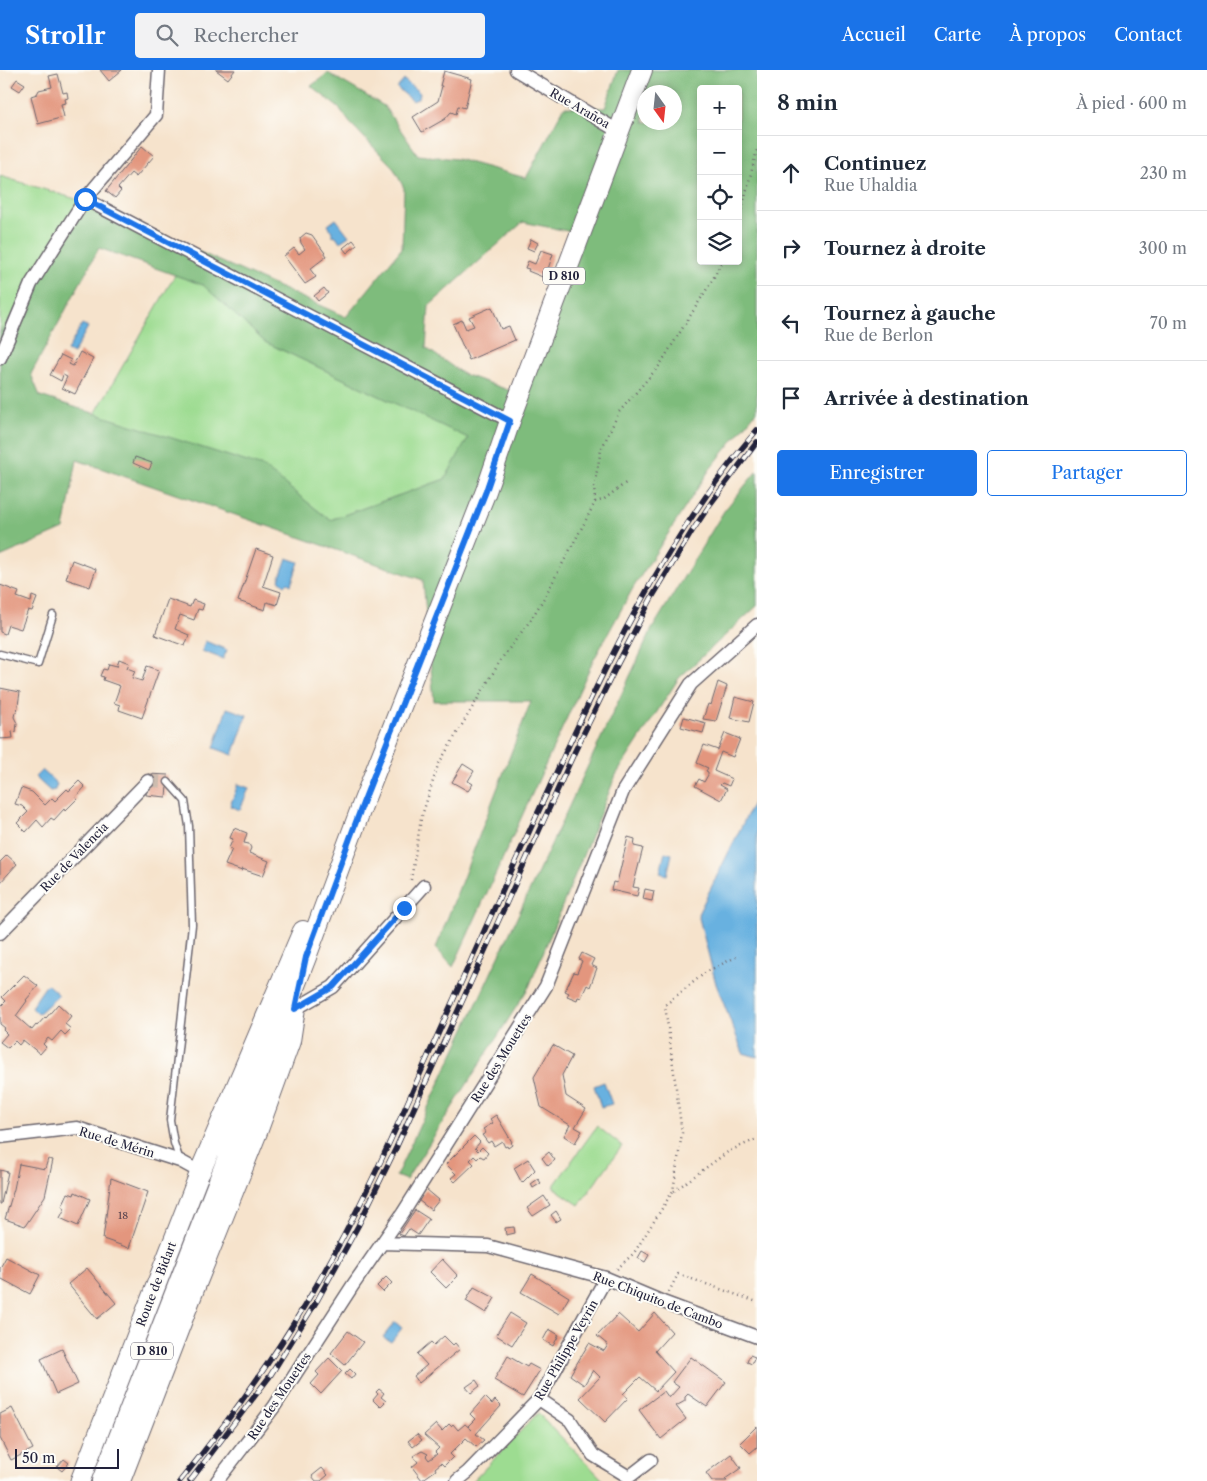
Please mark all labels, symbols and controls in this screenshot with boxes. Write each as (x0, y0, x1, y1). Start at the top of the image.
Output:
search box (135, 13, 485, 58)
text: Strollr (25, 21, 105, 50)
icon: search (153, 21, 181, 49)
text: Rechercher (193, 24, 299, 47)
text: Accueil (842, 24, 906, 46)
text: Carte (934, 24, 981, 46)
text: À propos (1009, 24, 1086, 46)
text: Contact (1114, 24, 1182, 46)
street label: Rue Arañoa (547, 85, 613, 132)
north arrow (637, 85, 682, 130)
map controls (697, 85, 742, 265)
button: + (697, 85, 742, 130)
text: 8 min (777, 90, 838, 115)
text: À pied · 600 m (1076, 93, 1187, 113)
button: − (697, 130, 742, 175)
text: Continuez (824, 152, 926, 175)
icon: ahead (777, 159, 805, 187)
text: 230 m (1140, 163, 1187, 183)
button: locate (697, 175, 742, 220)
text: Rue Uhaldia (824, 175, 917, 195)
route start (74, 188, 97, 211)
button: layers (697, 220, 742, 265)
icon: right (777, 234, 805, 262)
text: Tournez à droite (824, 237, 986, 260)
text: 300 m (1139, 238, 1187, 258)
road number: D 810 (543, 268, 585, 285)
text: Tournez à gauche (824, 302, 996, 325)
icon: left (777, 309, 805, 337)
text: 70 m (1150, 313, 1187, 333)
text: Rue de Berlon (824, 325, 933, 345)
icon: arrive (777, 384, 805, 412)
text: Arrivée à destination (824, 387, 1029, 410)
button: Enregistrer (777, 450, 977, 496)
button: Partager (987, 450, 1187, 496)
street label: Rue de Valencia (37, 819, 111, 895)
route end (393, 897, 416, 920)
street label: Rue des Mouettes (468, 1011, 534, 1105)
street label: Rue de Mérin (77, 1123, 157, 1161)
house number: 18 (118, 1209, 128, 1222)
street label: Route de Bidart (133, 1239, 179, 1329)
street label: Rue Chiquito de Cambo (591, 1268, 725, 1332)
street label: Rue Philippe Veyrin (531, 1297, 601, 1403)
road number: D 810 (131, 1342, 173, 1360)
street label: Rue des Mouettes (244, 1349, 314, 1443)
scale bar (15, 1446, 119, 1469)
text: 50 m (22, 1449, 55, 1467)

